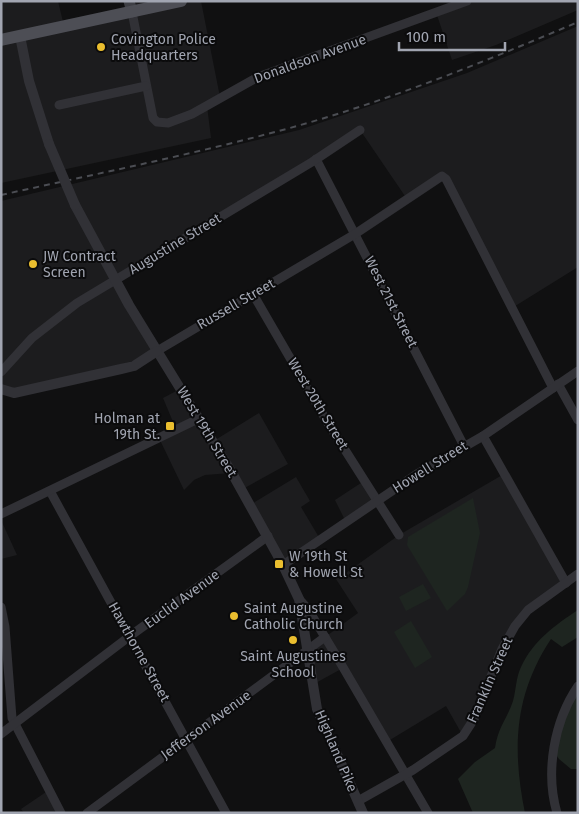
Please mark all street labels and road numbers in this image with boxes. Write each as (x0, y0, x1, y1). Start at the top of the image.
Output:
street label: Donaldson Avenue (251, 31, 369, 87)
street label: Augustine Street (126, 209, 225, 278)
street label: West 21st Street (361, 253, 422, 351)
street label: Russell Street (194, 274, 279, 333)
street label: West 20th Street (284, 355, 353, 454)
street label: West 19th Street (173, 384, 241, 481)
street label: Howell Street (389, 437, 471, 497)
street label: Euclid Avenue (141, 566, 223, 632)
street label: Hawthorne Street (105, 599, 174, 706)
street label: Franklin Street (463, 634, 517, 726)
street label: Jefferson Avenue (158, 687, 254, 763)
street label: Highland Pike (311, 707, 361, 795)

